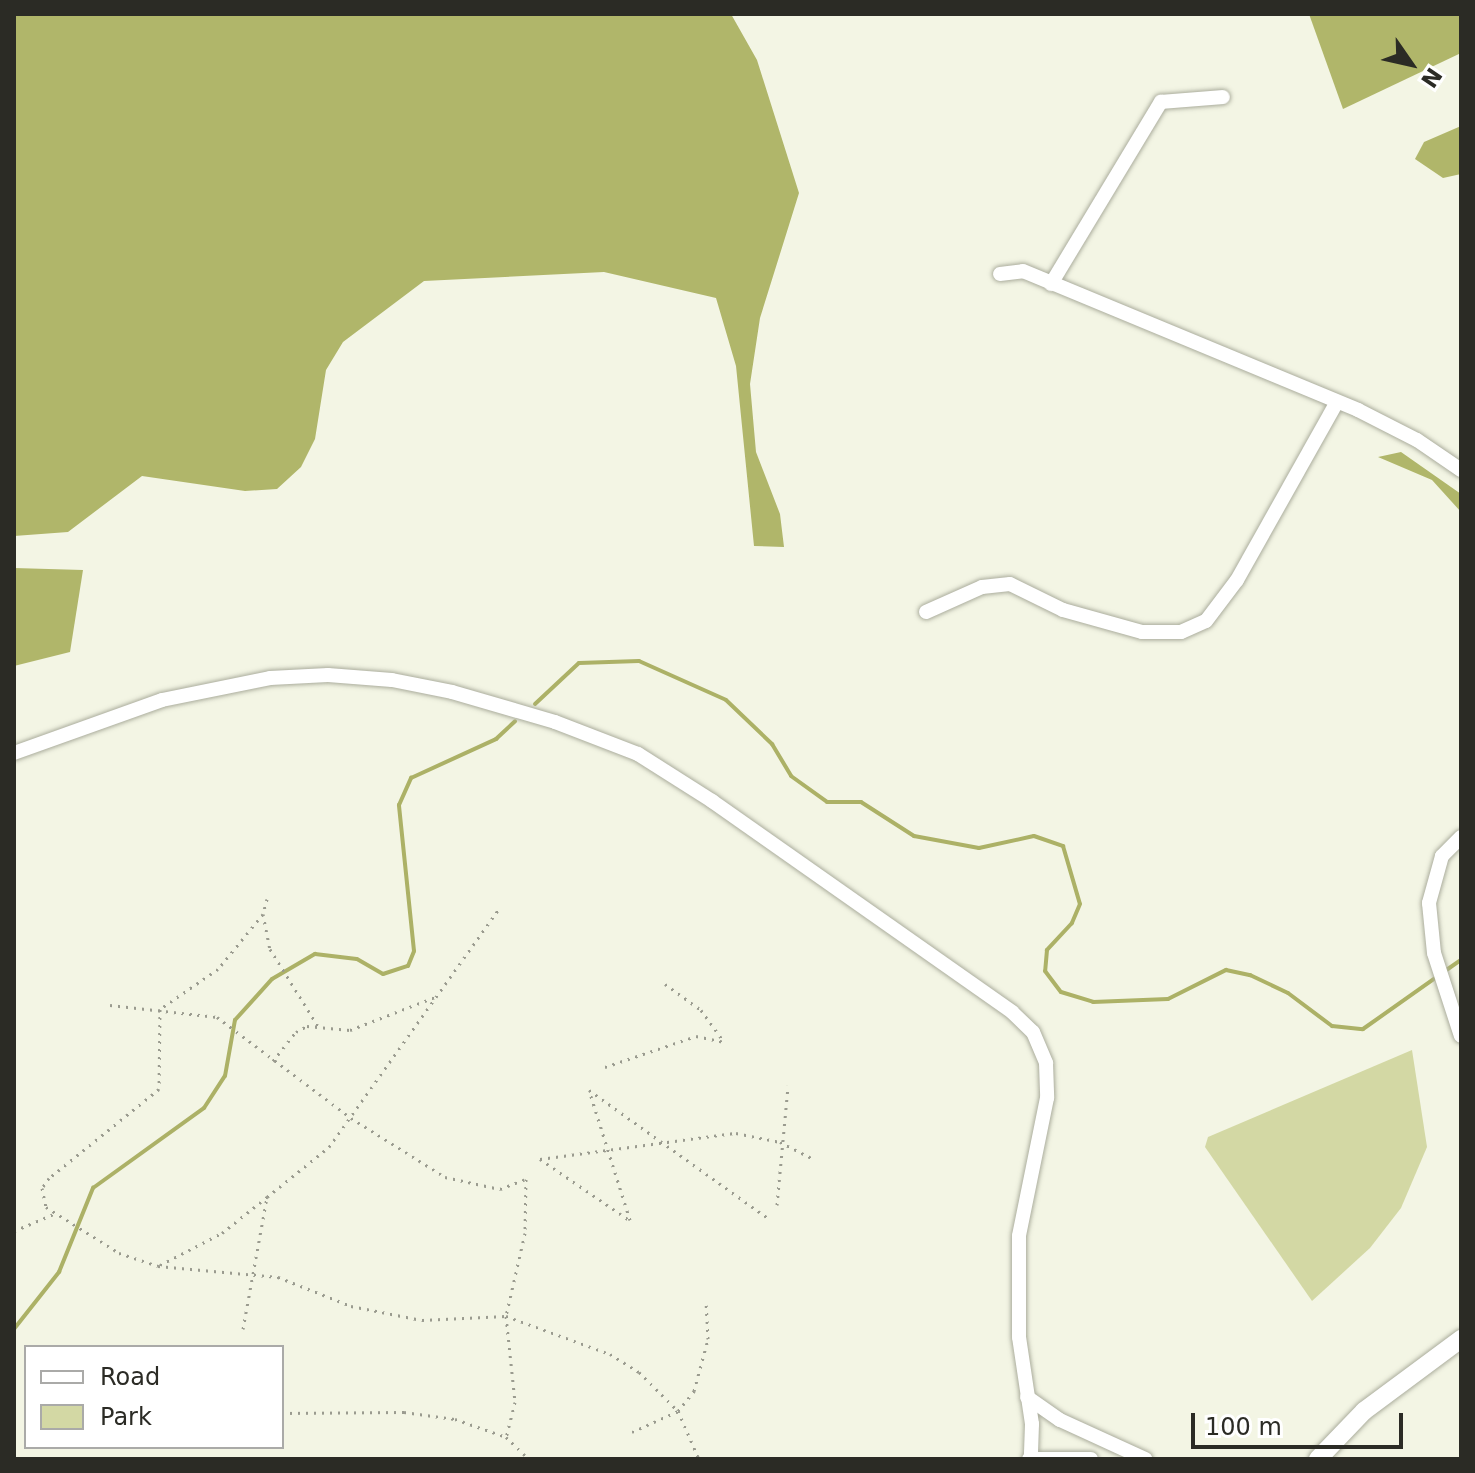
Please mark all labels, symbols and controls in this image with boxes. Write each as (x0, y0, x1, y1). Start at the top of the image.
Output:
north arrow (1371, 24, 1451, 104)
text: N (1416, 63, 1447, 92)
legend (24, 1345, 284, 1449)
text: Road (100, 1363, 160, 1391)
scale bar (1195, 1397, 1407, 1447)
text: Park (100, 1403, 152, 1431)
text: 100 m (1205, 1413, 1282, 1441)

